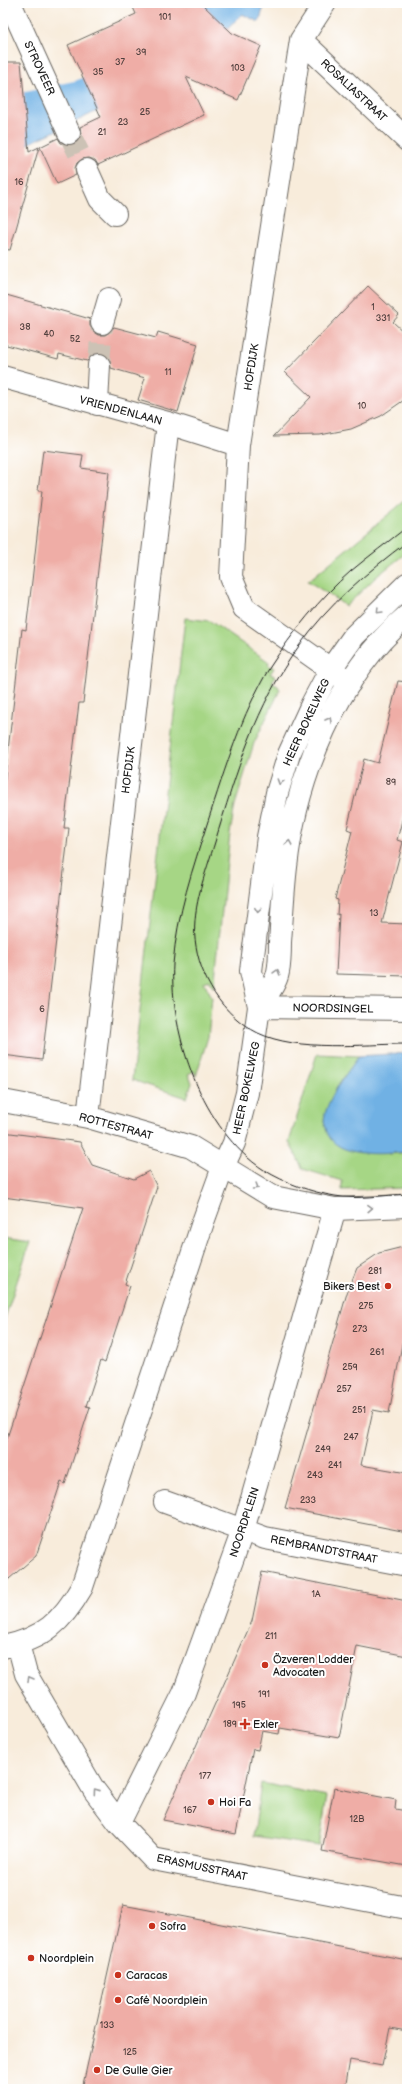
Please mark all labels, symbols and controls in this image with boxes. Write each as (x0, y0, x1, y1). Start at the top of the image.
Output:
house number: 101 (159, 12, 171, 23)
street label: STROVEER (21, 39, 58, 97)
house number: 39 (136, 47, 146, 58)
street label: ROSALIASTRAAT (318, 56, 390, 125)
house number: 37 (115, 57, 126, 68)
house number: 103 (231, 63, 246, 74)
house number: 35 (93, 67, 103, 78)
house number: 25 (140, 107, 150, 118)
house number: 23 (118, 117, 129, 128)
house number: 21 (98, 127, 106, 138)
house number: 16 (15, 177, 24, 188)
house number: 1 (371, 302, 375, 313)
house number: 331 (376, 313, 390, 324)
house number: 38 (20, 322, 30, 333)
house number: 40 (44, 329, 54, 340)
house number: 52 (70, 334, 81, 345)
street label: HOFDIJK (241, 342, 262, 392)
house number: 11 (165, 367, 171, 378)
street label: VRIENDENLAAN (78, 393, 164, 428)
house number: 10 (358, 401, 366, 412)
one-way arrow (376, 606, 384, 614)
street label: HEER BOKELWEG (281, 676, 332, 768)
one-way arrow (325, 717, 332, 724)
street label: HOFDIJK (119, 745, 138, 794)
house number: 89 (386, 777, 396, 788)
one-way arrow (276, 779, 285, 786)
one-way arrow (285, 840, 293, 846)
one-way arrow (254, 907, 263, 913)
house number: 13 (369, 908, 379, 919)
one-way arrow (272, 969, 281, 976)
street label: NOORDSINGEL (292, 1001, 374, 1016)
house number: 6 (39, 1004, 45, 1015)
street label: HEER BOKELWEG (230, 1040, 263, 1136)
street label: ROTTESTRAAT (78, 1110, 155, 1143)
one-way arrow (252, 1182, 259, 1189)
one-way arrow (367, 1204, 373, 1212)
house number: 281 (368, 1266, 382, 1277)
place label: Bikers Best (323, 1280, 381, 1293)
marker: Bikers Best (383, 1281, 393, 1291)
house number: 275 (359, 1301, 373, 1312)
house number: 273 (352, 1324, 368, 1335)
house number: 261 (370, 1347, 384, 1358)
house number: 259 (342, 1362, 358, 1373)
house number: 257 (337, 1384, 352, 1395)
house number: 251 (352, 1405, 366, 1416)
house number: 247 (343, 1432, 359, 1443)
house number: 249 (315, 1444, 331, 1455)
house number: 241 (328, 1460, 342, 1471)
house number: 243 (307, 1470, 324, 1481)
street label: NOORDPLEIN (227, 1485, 262, 1559)
house number: 233 (300, 1495, 317, 1506)
street label: REMBRANDTSTRAAT (269, 1533, 379, 1566)
house number: 1A (312, 1589, 321, 1600)
house number: 211 (265, 1631, 277, 1642)
place label: Özveren Lodder Advocaten (273, 1652, 354, 1679)
marker: Özveren Lodder Advocaten (260, 1660, 270, 1670)
one-way arrow (27, 1676, 34, 1683)
house number: 191 (258, 1689, 270, 1700)
house number: 195 (232, 1700, 246, 1711)
place label: Exler (253, 1718, 279, 1731)
house number: 189 (223, 1719, 237, 1730)
marker: Exler (240, 1719, 250, 1729)
house number: 177 (199, 1771, 212, 1782)
one-way arrow (94, 1789, 101, 1796)
place label: Hoi Fa (219, 1796, 251, 1809)
marker: Hoi Fa (206, 1797, 216, 1807)
house number: 167 (183, 1805, 197, 1816)
house number: 12B (350, 1814, 364, 1825)
street label: ERASMUSSTRAAT (155, 1852, 249, 1884)
place label: Sofra (160, 1920, 186, 1933)
marker: Sofra (147, 1921, 157, 1931)
place label: Noordplein (39, 1952, 94, 1965)
marker: Noordplein (26, 1953, 36, 1963)
place label: Caracas (126, 1969, 168, 1982)
marker: Caracas (113, 1970, 123, 1980)
place label: Café Noordplein (126, 1994, 208, 2007)
marker: Café Noordplein (113, 1995, 123, 2005)
house number: 133 (100, 2020, 115, 2031)
house number: 125 (123, 2047, 137, 2058)
place label: De Gulle Gier (105, 2064, 173, 2077)
marker: De Gulle Gier (92, 2065, 102, 2075)

